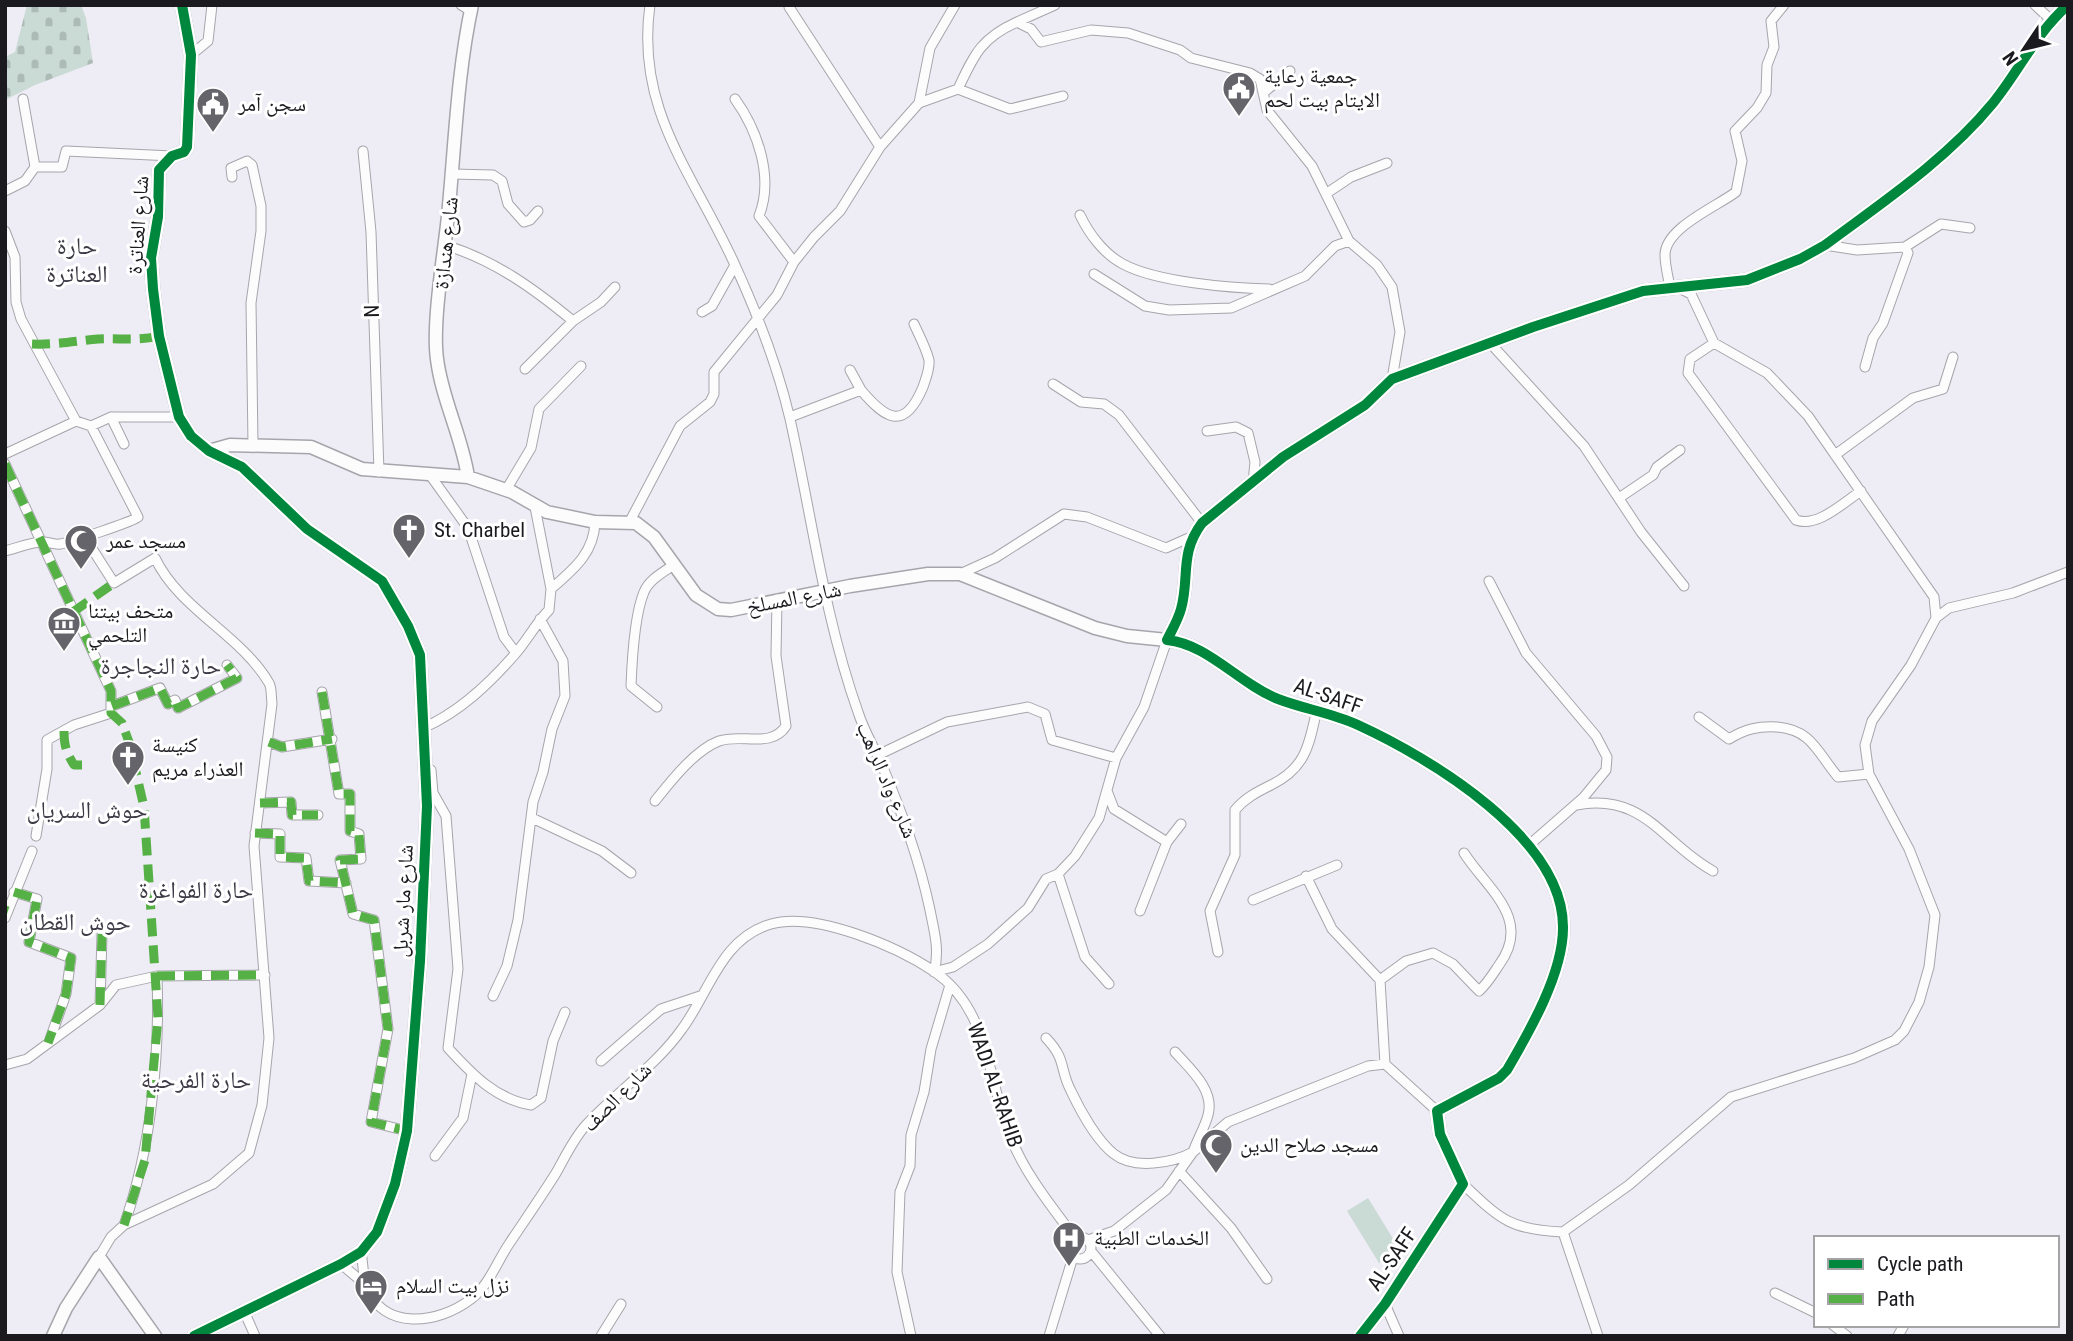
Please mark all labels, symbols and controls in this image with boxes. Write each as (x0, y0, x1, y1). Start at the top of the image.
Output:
north arrow (1989, 14, 2059, 84)
text: N (1998, 47, 2023, 70)
place label: جمعية رعاية الايتام بيت لحم (1264, 64, 1380, 114)
public building icon: جمعية رعاية الايتام بيت لحم (1220, 69, 1258, 118)
public building icon: سجن آمر (194, 85, 232, 134)
place label: سجن آمر (237, 92, 306, 117)
street label: شارع العناترة (123, 175, 154, 275)
street label: شارع هندازة (429, 195, 464, 291)
district label: حارة العناترة (46, 232, 108, 288)
street label: N (360, 304, 384, 318)
church icon: St. Charbel (390, 511, 428, 560)
place label: St. Charbel (434, 518, 525, 542)
mosque icon: مسجد عمر (62, 522, 100, 571)
place label: مسجد عمر (105, 529, 186, 553)
street label: شارع المسلخ (745, 577, 844, 620)
place label: متحف بيتنا التلحمي (88, 599, 173, 651)
museum icon: متحف بيتنا التلحمي (45, 604, 83, 653)
district label: حارة النجاجرة (101, 652, 221, 680)
street label: AL-SAFF (1291, 673, 1365, 719)
street label: شارع واد الراهب (851, 718, 922, 842)
place label: كنيسة العذراء مريم (152, 733, 244, 783)
church icon: كنيسة العذراء مريم (109, 738, 147, 787)
district label: حوش السريان (26, 796, 148, 824)
street label: شارع مار شربل (388, 844, 419, 958)
district label: حارة الفواغرة (139, 876, 253, 904)
district label: حوش القطان (19, 908, 131, 936)
street label: WADI AL-RAHIB (962, 1020, 1028, 1150)
street label: شارع الصف (578, 1058, 657, 1137)
district label: حارة الفرحية (141, 1066, 251, 1094)
mosque icon: مسجد صلاح الدين (1197, 1126, 1235, 1175)
place label: مسجد صلاح الدين (1240, 1133, 1379, 1158)
hospital icon: الخدمات الطبية (1050, 1219, 1088, 1268)
street label: AL-SAFF (1362, 1223, 1422, 1295)
place label: الخدمات الطبية (1094, 1226, 1209, 1250)
legend (1814, 1236, 2059, 1327)
text: Cycle path (1877, 1252, 1963, 1276)
hotel icon: نزل بيت السلام (352, 1267, 390, 1316)
place label: نزل بيت السلام (396, 1274, 509, 1300)
text: Path (1877, 1287, 1915, 1311)

